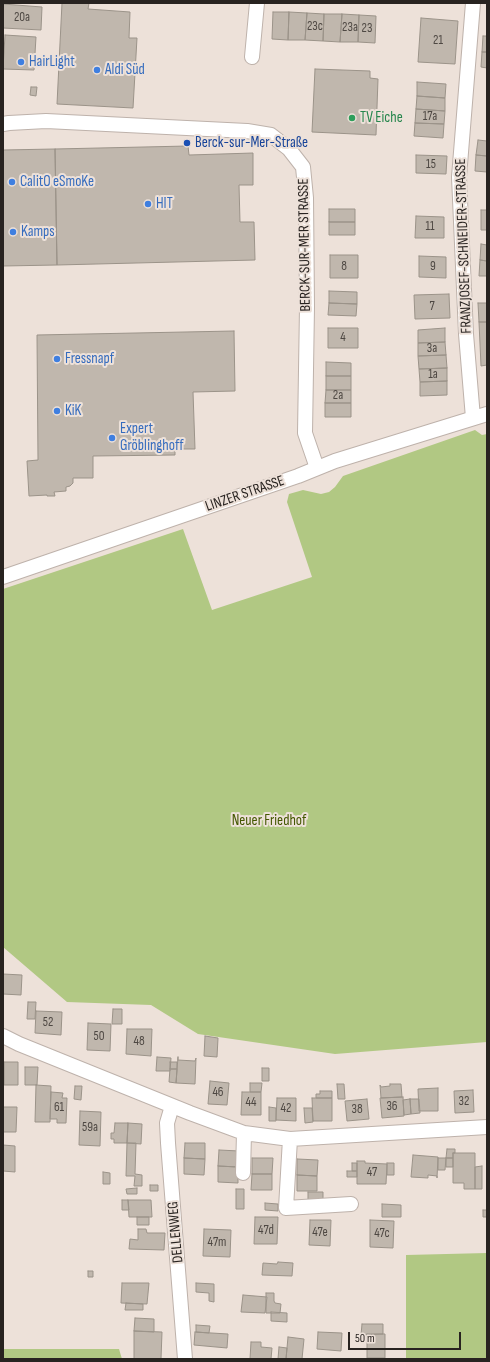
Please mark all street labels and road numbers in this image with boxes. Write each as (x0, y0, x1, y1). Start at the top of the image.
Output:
street label: FRANZJOSEF-SCHNEIDER-STRASSE (452, 158, 476, 334)
street label: BERCK-SUR-MER STRASSE (295, 178, 315, 312)
street label: LINZER STRASSE (203, 472, 287, 516)
street label: DELLENWEG (164, 1200, 188, 1264)

